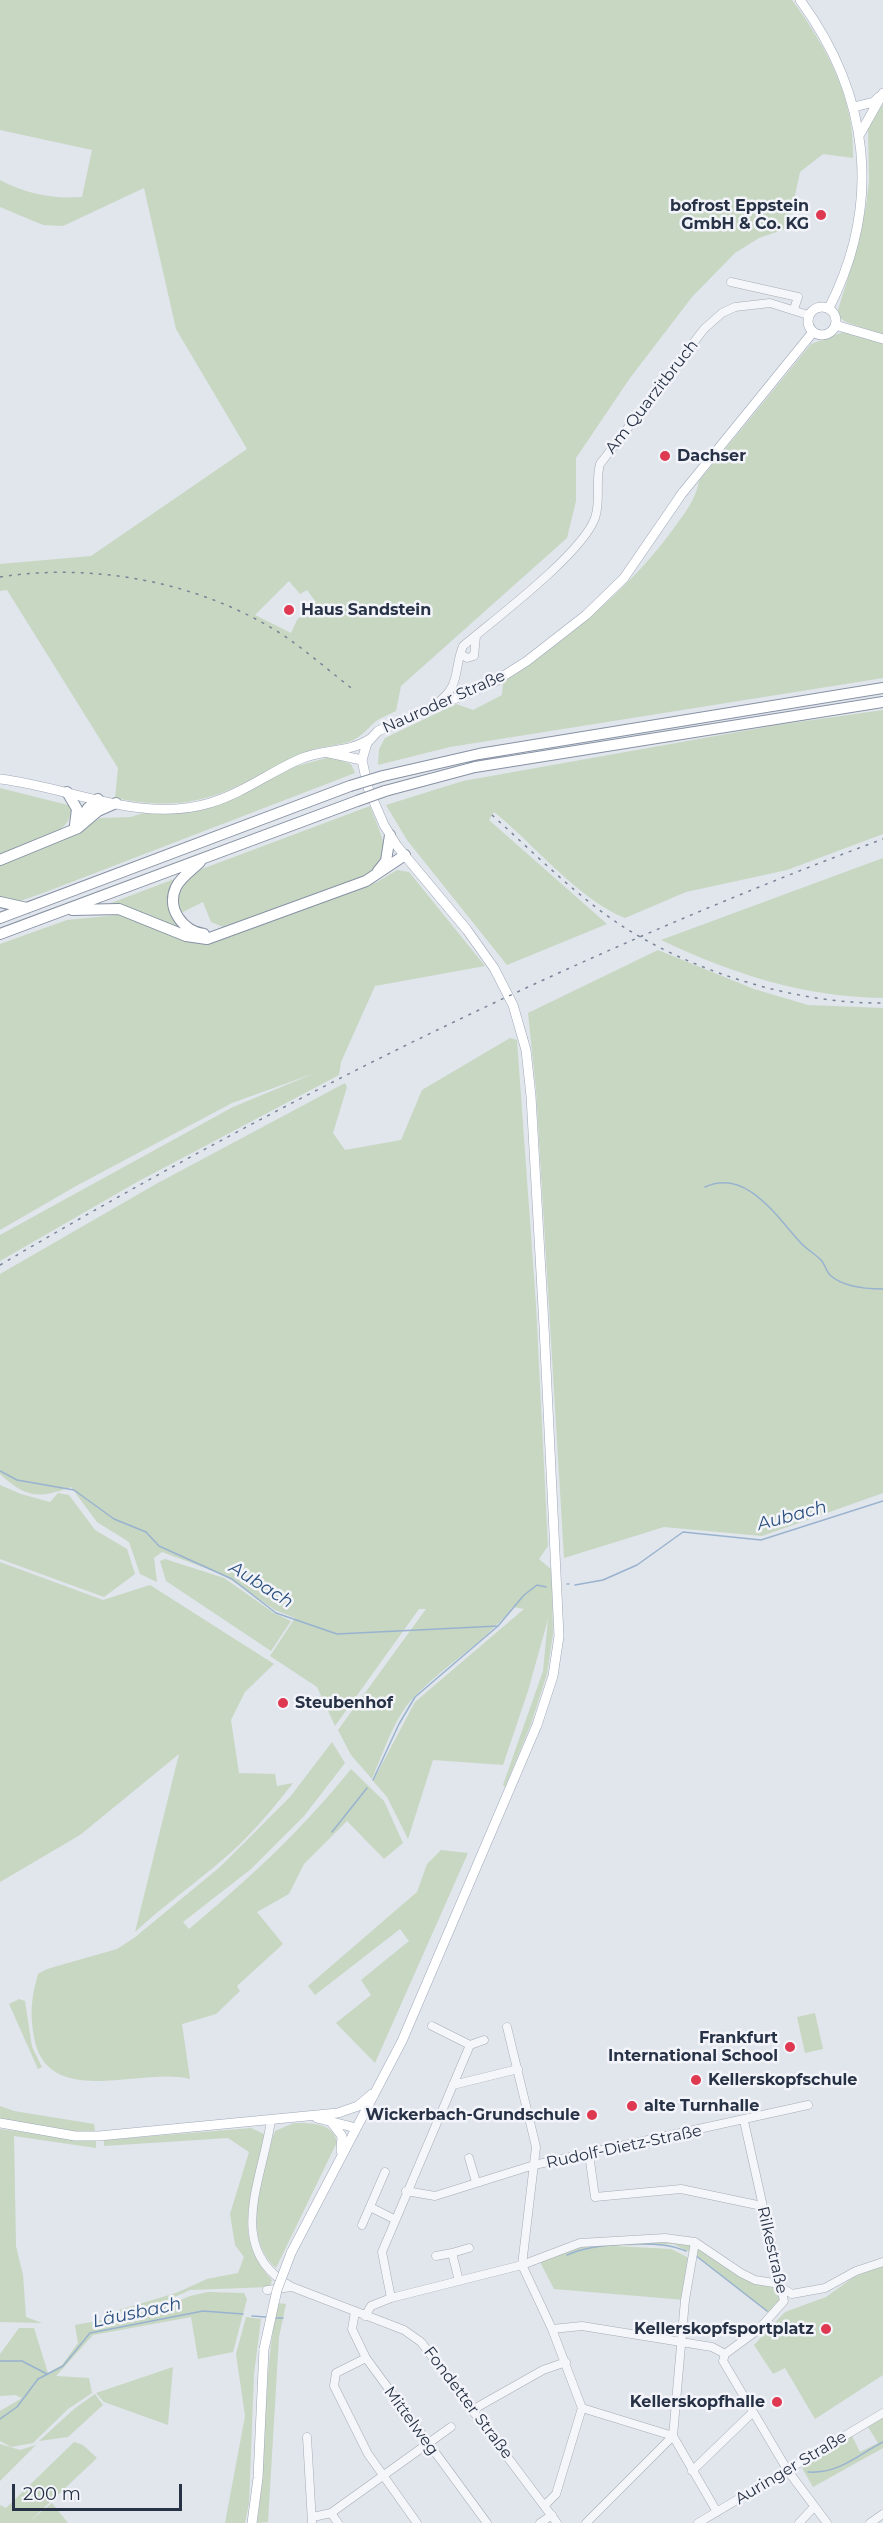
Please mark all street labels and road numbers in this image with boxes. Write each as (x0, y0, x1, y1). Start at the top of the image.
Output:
street label: Am Quarzitbruch (602, 336, 702, 458)
street label: Nauroder Straße (380, 666, 508, 738)
street label: Rudolf-Dietz-Straße (545, 2121, 703, 2173)
street label: Rilkestraße (753, 2205, 791, 2295)
street label: Fondetter Straße (419, 2343, 517, 2463)
street label: Mittelweg (380, 2383, 442, 2459)
street label: Auringer Straße (732, 2427, 850, 2509)

